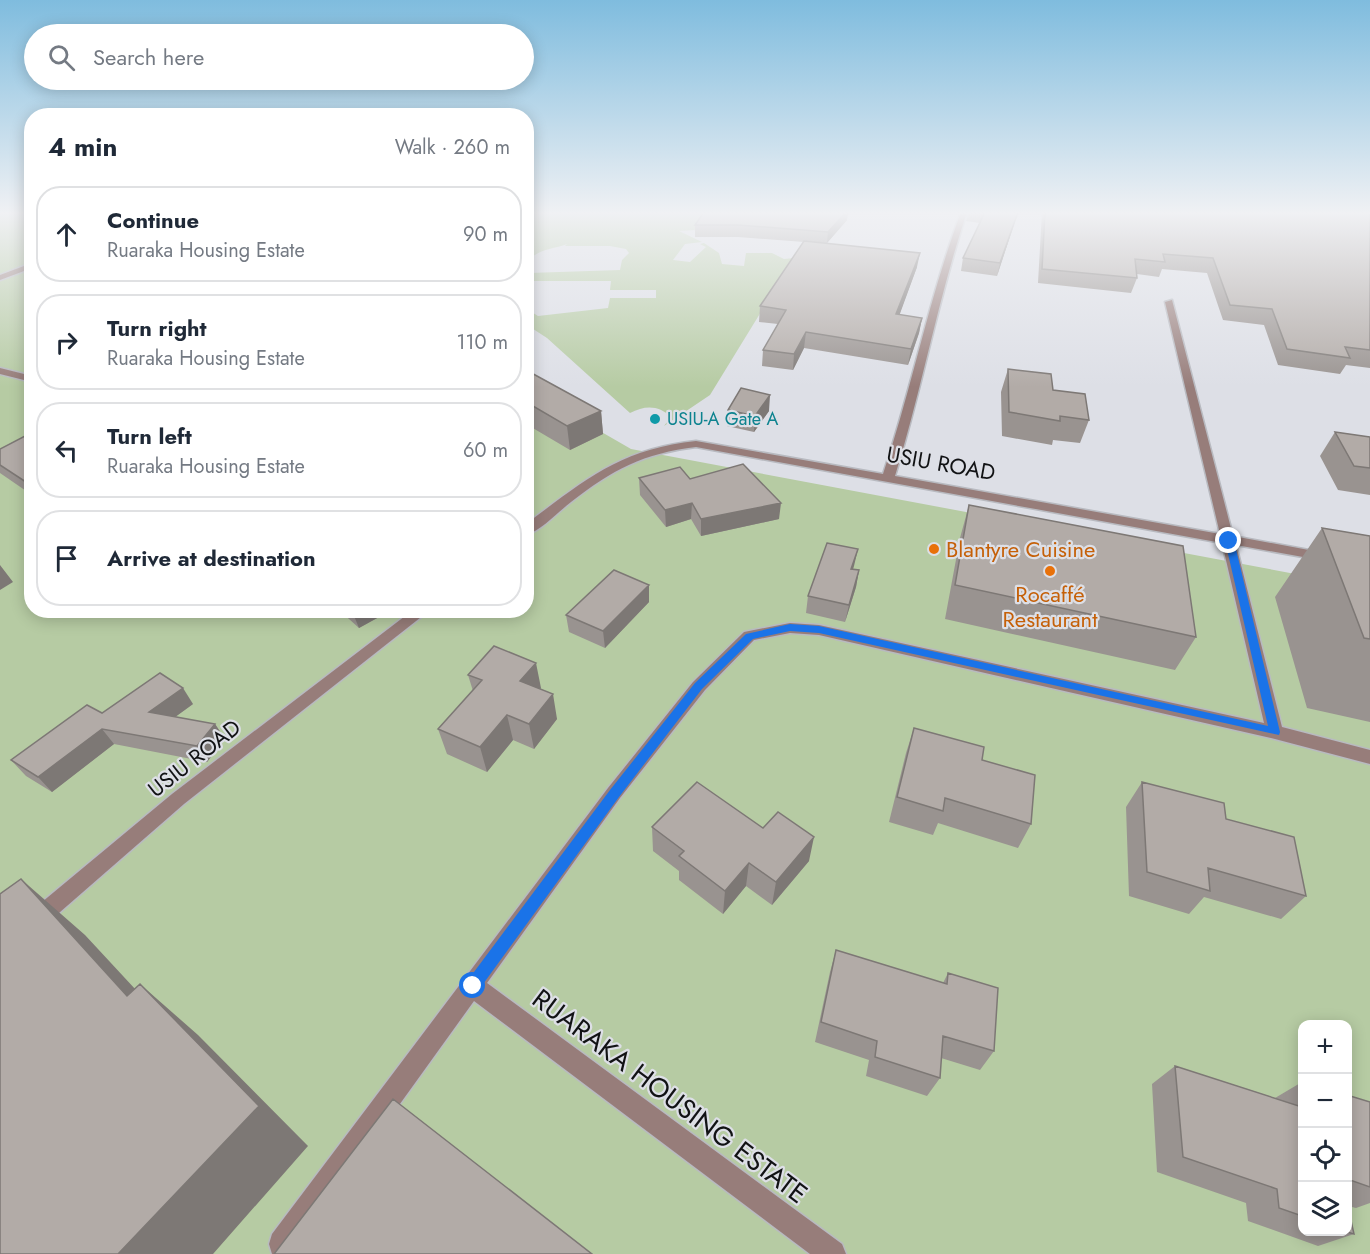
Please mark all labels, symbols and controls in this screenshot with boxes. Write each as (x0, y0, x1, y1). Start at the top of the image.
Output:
search box (24, 24, 534, 90)
icon: search (45, 41, 78, 74)
text: Search here (93, 41, 204, 73)
text: 4 min (48, 128, 117, 166)
text: Walk · 260 m (395, 133, 510, 162)
text: Continue (107, 204, 199, 236)
icon: ahead (50, 218, 83, 251)
text: 90 m (463, 220, 508, 249)
text: Ruaraka Housing Estate (107, 236, 305, 265)
text: Turn right (107, 312, 207, 344)
icon: right (50, 326, 83, 359)
text: 110 m (456, 328, 508, 357)
text: Ruaraka Housing Estate (107, 344, 305, 373)
place label: USIU-A Gate A (667, 406, 778, 432)
marker: USIU-A Gate A (648, 412, 662, 426)
text: Turn left (107, 420, 192, 452)
icon: left (50, 434, 83, 467)
text: 60 m (463, 436, 508, 465)
street label: USIU ROAD (884, 438, 998, 488)
text: Ruaraka Housing Estate (107, 452, 305, 481)
route end (1215, 527, 1241, 553)
place label: Blantyre Cuisine (946, 533, 1095, 565)
icon: arrive (50, 542, 83, 575)
text: Arrive at destination (107, 542, 316, 574)
marker: Blantyre Cuisine (927, 542, 941, 556)
marker: Rocaffé Restaurant (1043, 564, 1057, 578)
place label: Rocaffé Restaurant (1003, 578, 1098, 635)
street label: USIU ROAD (141, 711, 247, 805)
route start (459, 972, 485, 998)
street label: RUARAKA HOUSING ESTATE (524, 979, 816, 1213)
map controls (1298, 1020, 1352, 1236)
button: + (1298, 1020, 1352, 1074)
button: − (1298, 1074, 1352, 1128)
button: locate (1298, 1128, 1352, 1182)
button: layers (1298, 1182, 1352, 1236)

